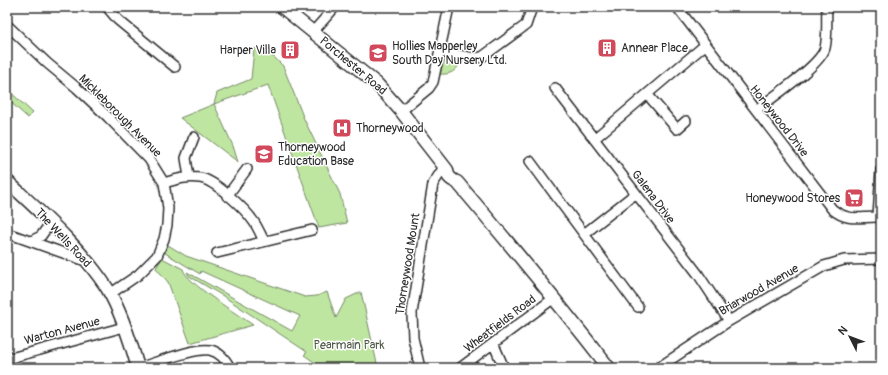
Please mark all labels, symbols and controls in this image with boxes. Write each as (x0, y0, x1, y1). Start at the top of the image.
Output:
street label: Porchester Road (316, 34, 390, 98)
building icon: Annear Place (596, 37, 618, 59)
building icon: Harper Villa (279, 39, 301, 61)
place label: Hollies Mapperley South Day Nursery Ltd. (392, 39, 507, 68)
place label: Annear Place (621, 41, 688, 56)
school or university icon: Hollies Mapperley South Day Nursery Ltd. (367, 42, 389, 64)
place label: Harper Villa (219, 43, 276, 58)
street label: Mickleborough Avenue (76, 72, 165, 161)
street label: Honeywood Drive (746, 82, 812, 160)
hospital icon: Thorneywood (331, 117, 353, 139)
place label: Thorneywood (356, 121, 424, 136)
place label: Thorneywood Education Base (278, 140, 354, 169)
school or university icon: Thorneywood Education Base (253, 143, 275, 165)
street label: Galena Drive (628, 167, 678, 227)
supermarket icon: Honeywood Stores (843, 187, 865, 209)
place label: Honeywood Stores (745, 191, 841, 206)
street label: The Wells Road (32, 205, 94, 271)
street label: Thorneywood Mount (393, 212, 423, 316)
street label: Briarwood Avenue (717, 261, 802, 319)
street label: Wheatfields Road (461, 292, 539, 356)
street label: Warton Avenue (23, 314, 101, 348)
north arrow (830, 317, 870, 357)
text: N (836, 323, 851, 338)
park label: Pearmain Park (313, 338, 385, 353)

